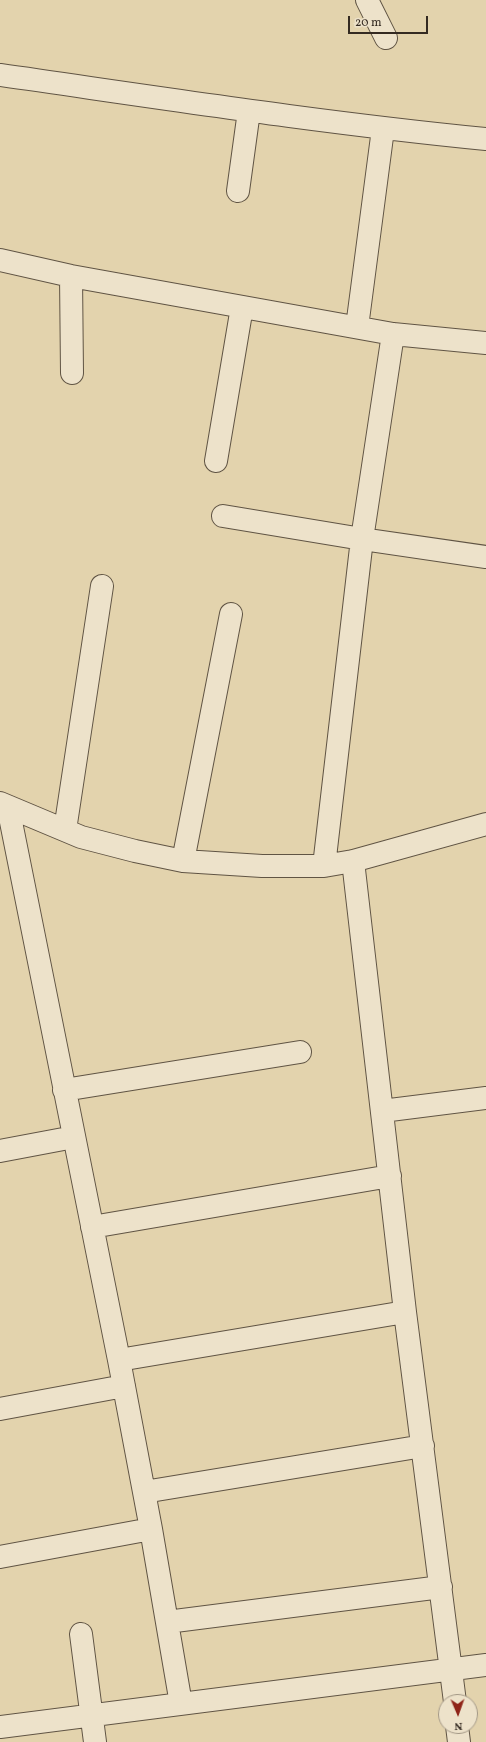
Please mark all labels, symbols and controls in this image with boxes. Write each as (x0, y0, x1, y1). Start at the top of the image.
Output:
scale bar (350, 8, 430, 34)
text: 20 m (355, 15, 382, 31)
north arrow (438, 1694, 478, 1734)
text: N (454, 1718, 463, 1733)

